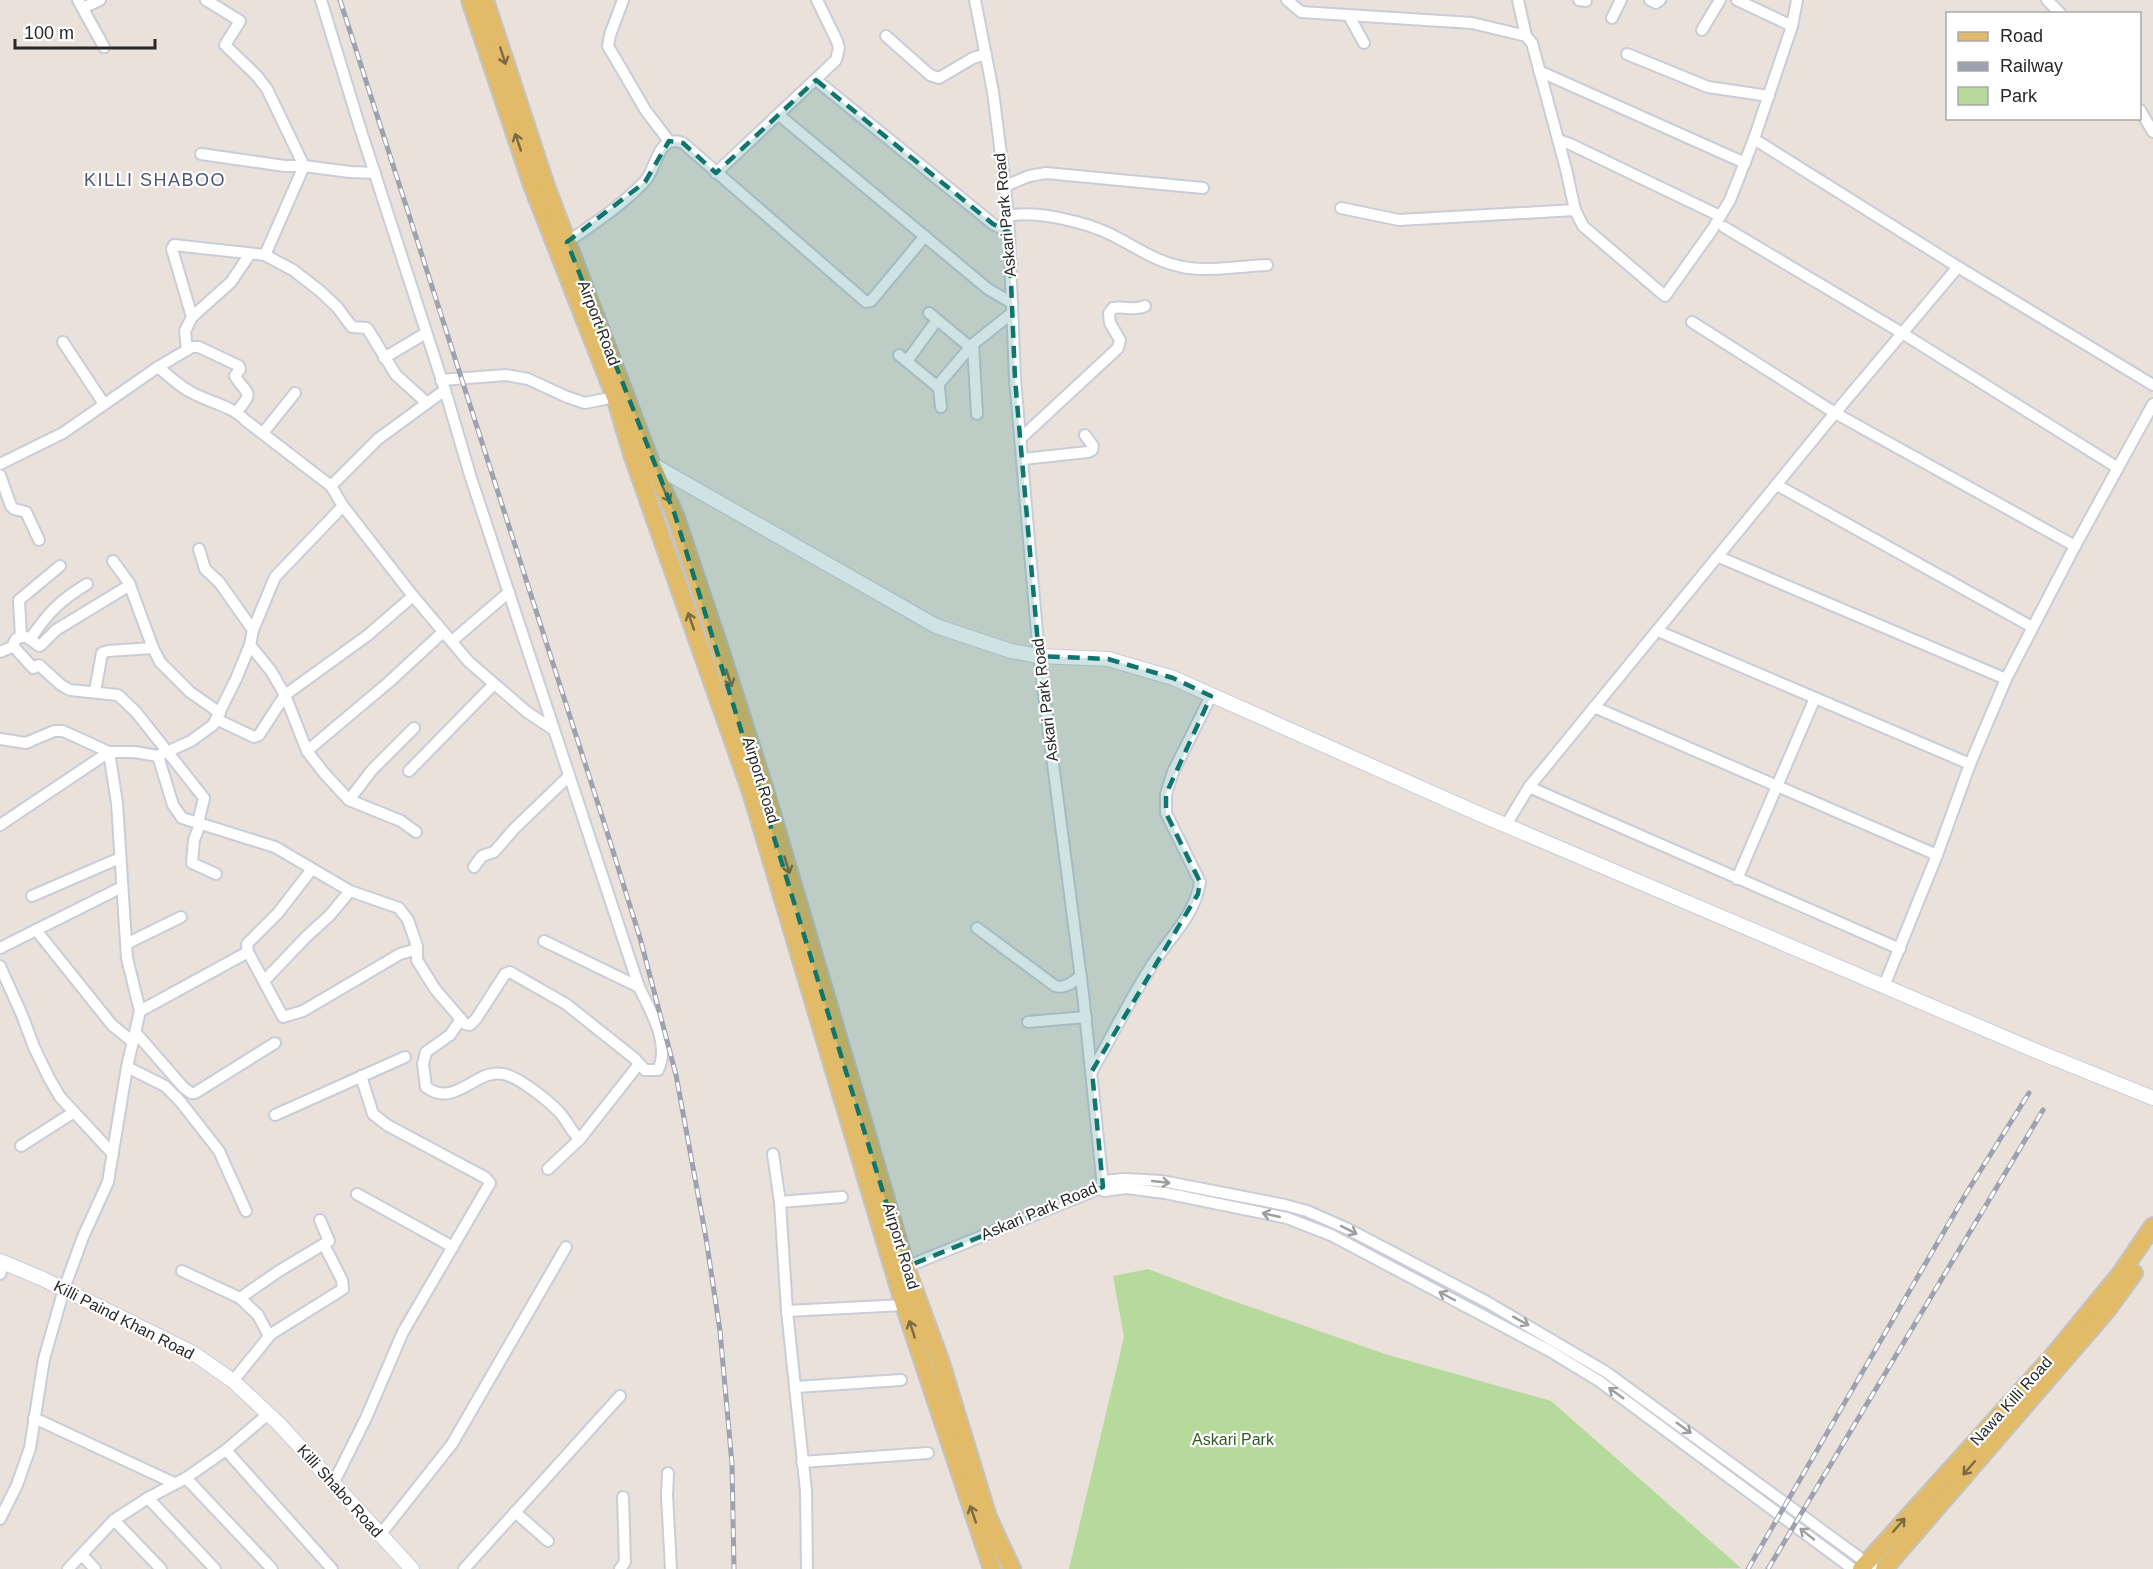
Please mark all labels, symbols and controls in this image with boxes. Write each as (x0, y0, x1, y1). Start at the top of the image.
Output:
scale bar (15, 12, 154, 50)
legend (1946, 12, 2141, 120)
text: 100 m (24, 23, 74, 43)
text: Road (2000, 26, 2043, 46)
one-way arrow (498, 46, 509, 65)
text: Railway (2000, 56, 2063, 76)
text: Park (2000, 86, 2038, 106)
one-way arrow (511, 133, 522, 152)
street label: Askari Park Road (991, 152, 1019, 278)
district label: KILLI SHABOO (84, 170, 226, 190)
street label: Airport Road (575, 278, 623, 368)
one-way arrow (660, 485, 672, 503)
one-way arrow (685, 612, 696, 631)
street label: Askari Park Road (1029, 637, 1061, 763)
one-way arrow (725, 668, 736, 687)
street label: Airport Road (740, 735, 782, 825)
one-way arrow (782, 855, 793, 874)
one-way arrow (1150, 1177, 1170, 1188)
street label: Askari Park Road (978, 1179, 1100, 1243)
street label: Airport Road (880, 1201, 922, 1291)
one-way arrow (1261, 1208, 1280, 1220)
one-way arrow (1339, 1224, 1357, 1236)
street label: Killi Paind Khan Road (51, 1277, 197, 1363)
one-way arrow (1439, 1290, 1456, 1302)
one-way arrow (1512, 1316, 1529, 1328)
one-way arrow (905, 1320, 916, 1339)
street label: Nawa Killi Road (1967, 1353, 2055, 1449)
one-way arrow (1608, 1387, 1624, 1399)
one-way arrow (1675, 1422, 1691, 1434)
park label: Askari Park (1192, 1431, 1275, 1448)
street label: Killi Shabo Road (294, 1441, 386, 1541)
one-way arrow (1963, 1460, 1976, 1476)
one-way arrow (967, 1505, 978, 1524)
one-way arrow (1892, 1518, 1906, 1533)
one-way arrow (1799, 1527, 1815, 1540)

